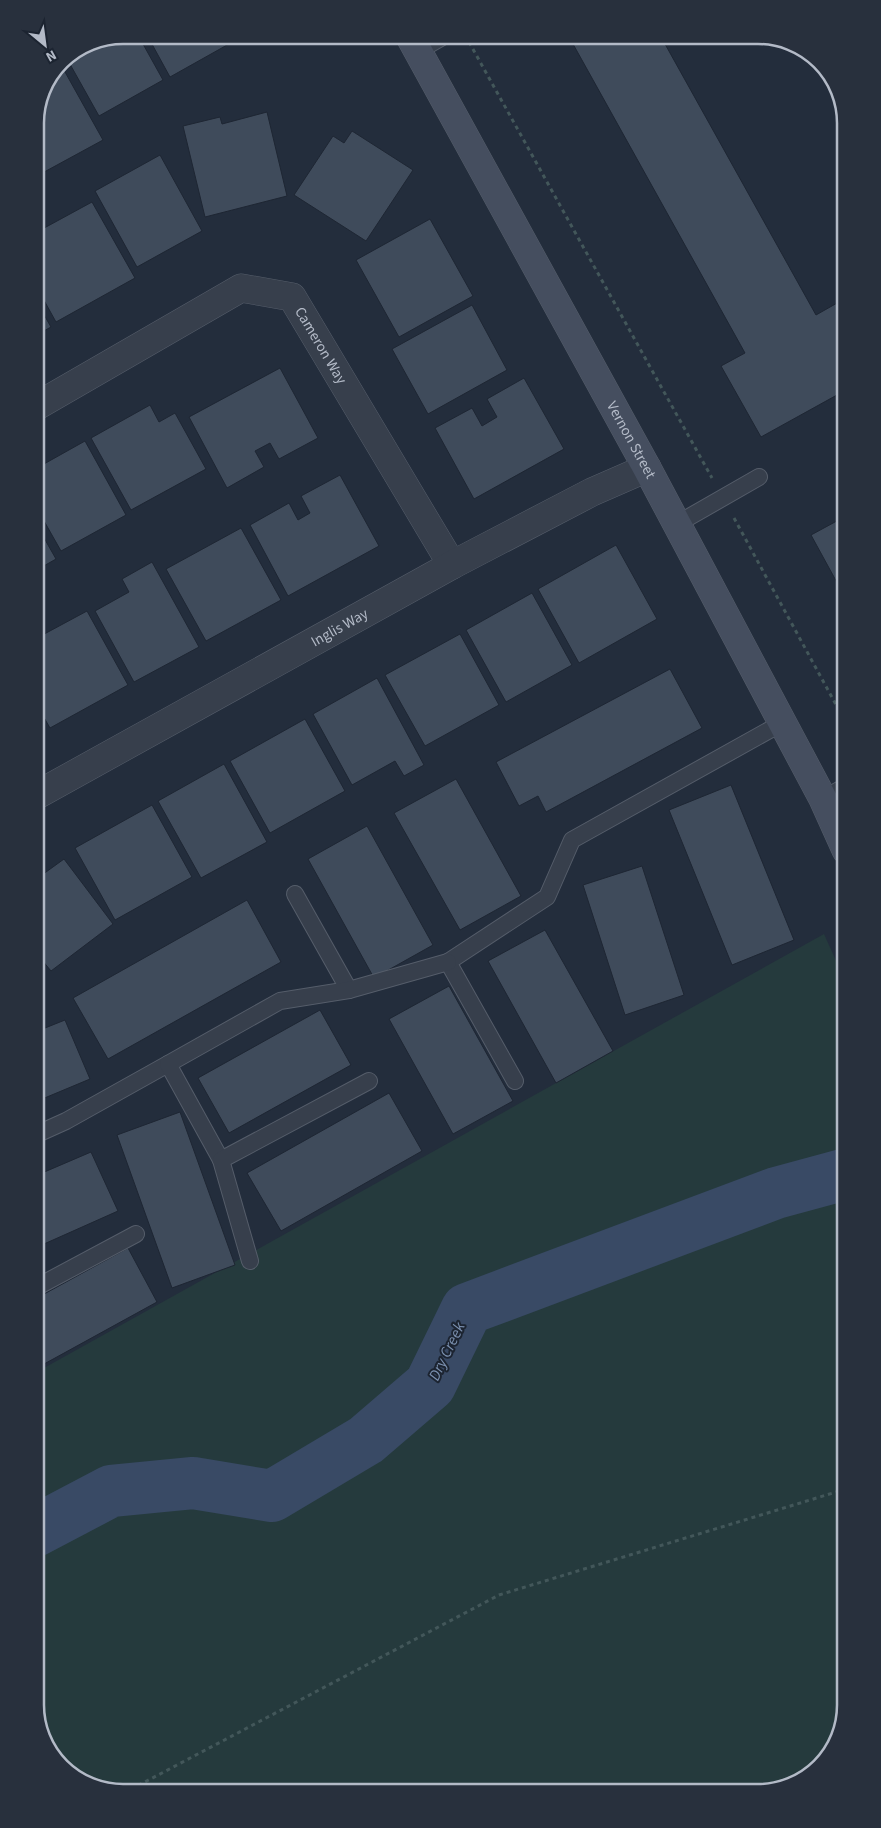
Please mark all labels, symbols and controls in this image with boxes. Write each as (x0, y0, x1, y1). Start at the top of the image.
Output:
north arrow (20, 20, 70, 70)
text: N (42, 44, 60, 66)
street label: Cameron Way (289, 303, 352, 388)
street label: Vernon Street (601, 398, 661, 483)
street label: Inglis Way (307, 603, 372, 652)
water label: Dry Creek (423, 1318, 471, 1384)

